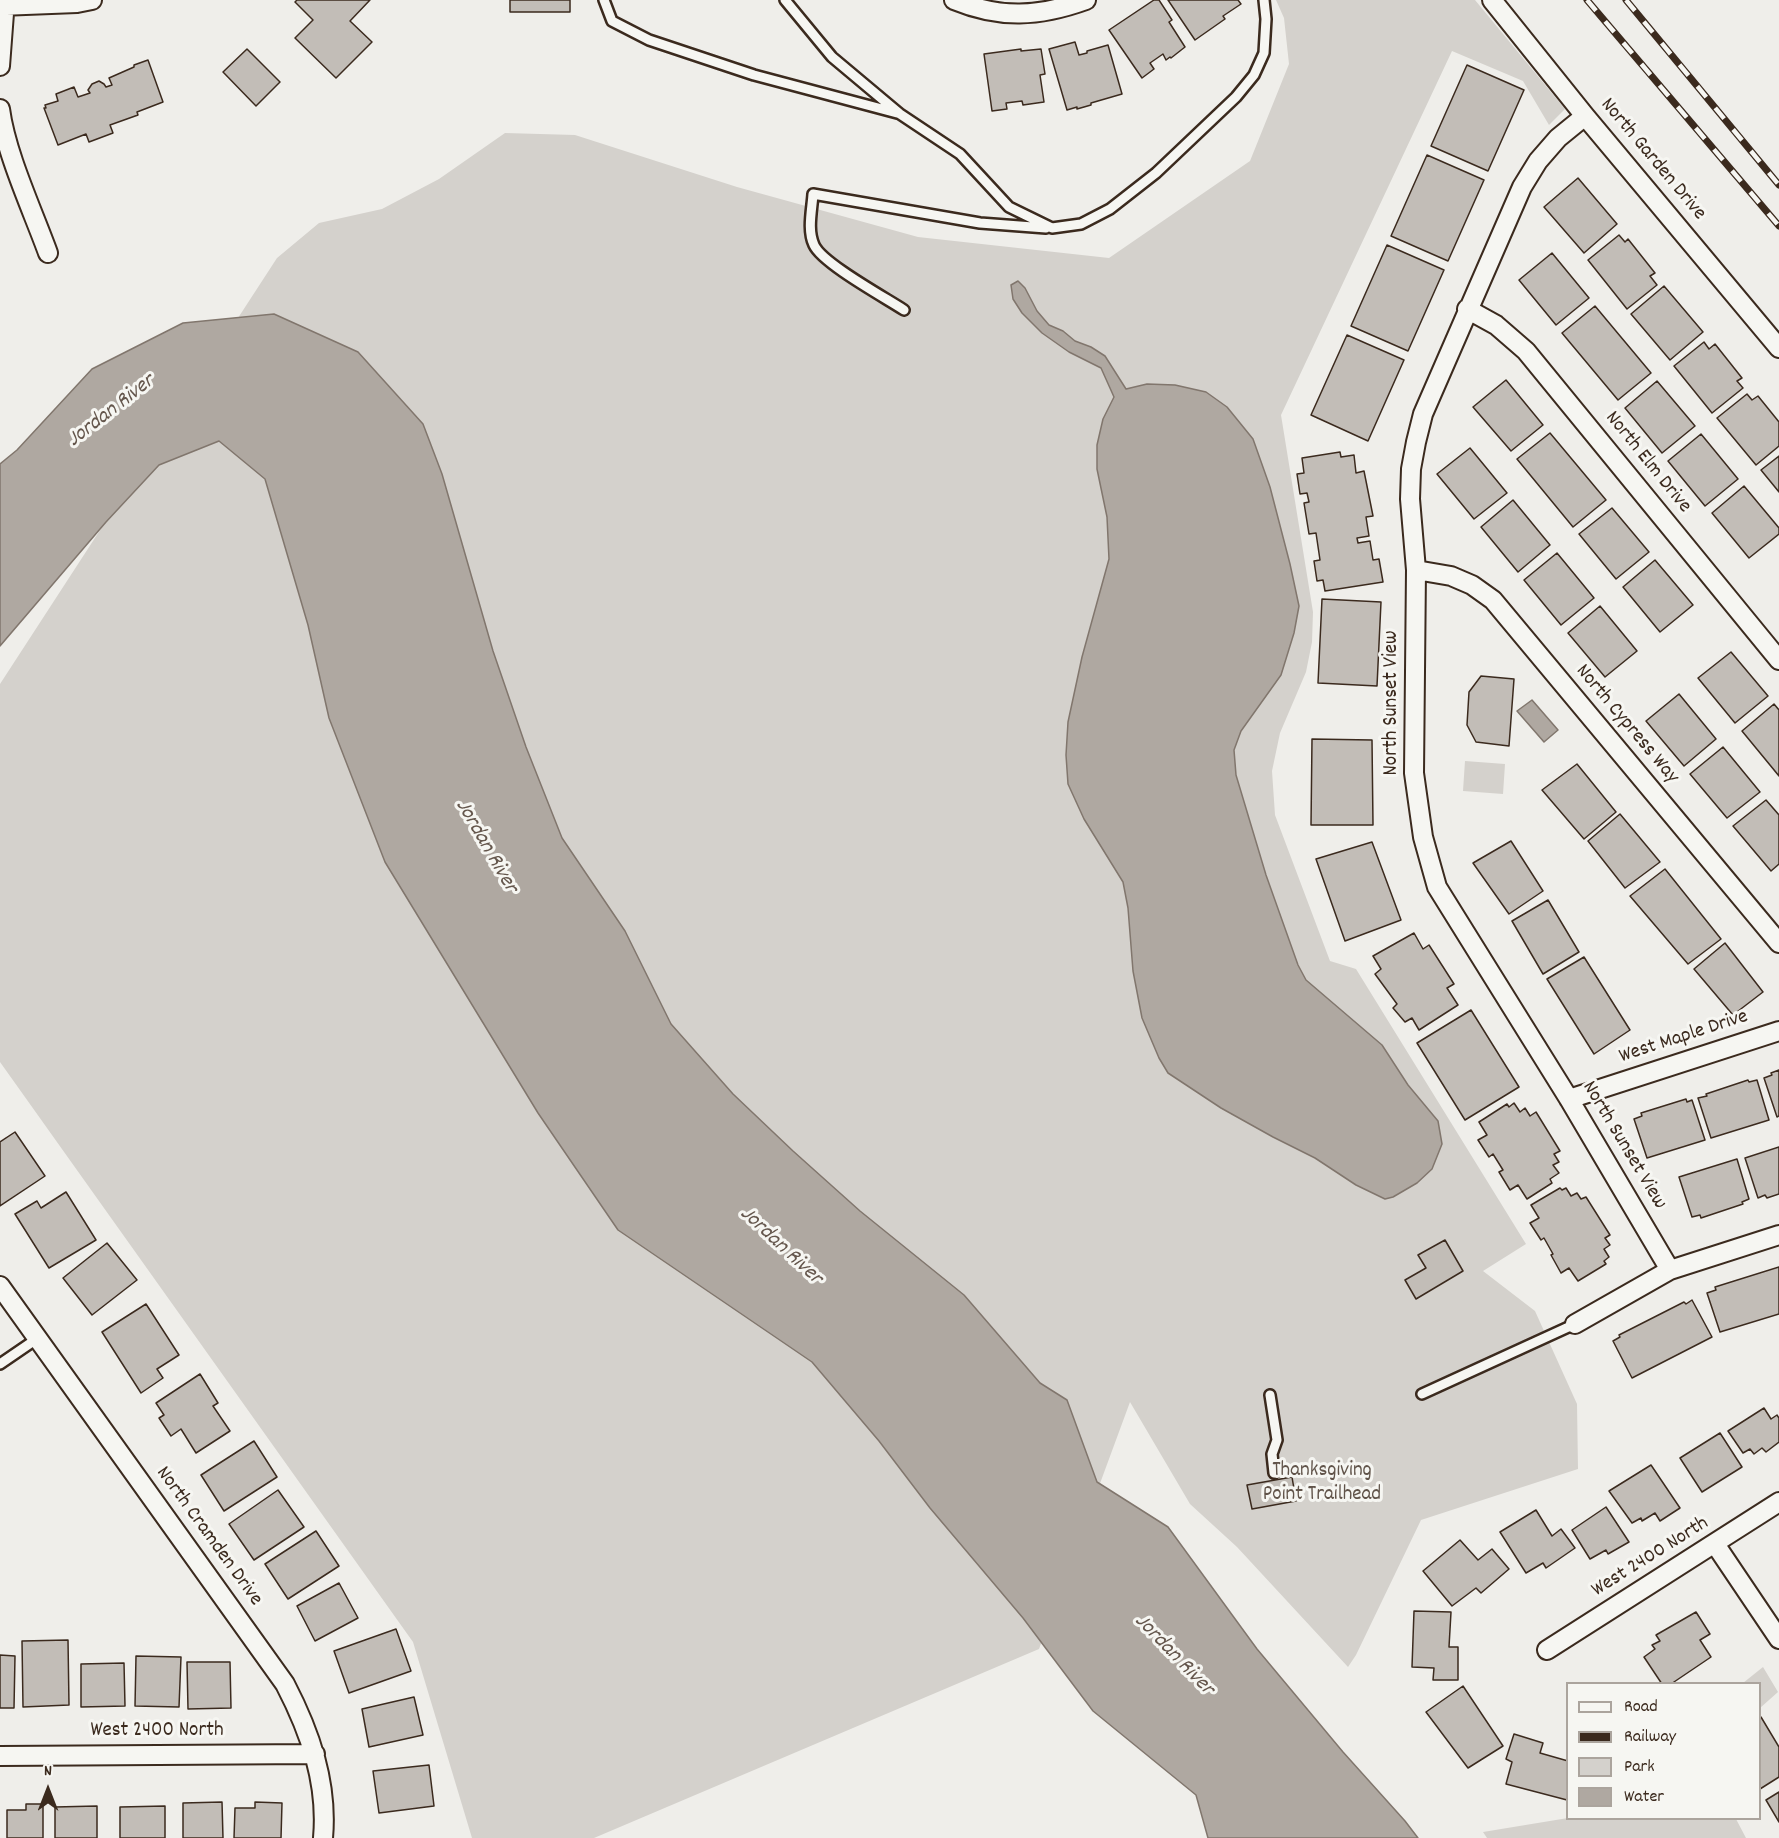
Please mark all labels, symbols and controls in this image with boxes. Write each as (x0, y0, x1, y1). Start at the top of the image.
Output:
street label: North Garden Drive (1593, 94, 1711, 226)
water label: Jordan River (63, 370, 161, 454)
street label: North Elm Drive (1598, 407, 1696, 519)
street label: North Sunset View (1380, 630, 1406, 776)
street label: North Cypress Way (1569, 660, 1683, 790)
water label: Jordan River (448, 796, 522, 898)
street label: West Maple Drive (1616, 1005, 1752, 1071)
street label: North Sunset View (1575, 1077, 1671, 1215)
water label: Jordan River (733, 1202, 827, 1292)
park label: Thanksgiving Point Trailhead (1263, 1459, 1381, 1509)
street label: North Cramden Drive (149, 1462, 267, 1612)
street label: West 2400 North (1588, 1512, 1714, 1604)
water label: Jordan River (1128, 1610, 1218, 1702)
legend (1566, 1682, 1761, 1820)
text: Road (1624, 1695, 1658, 1720)
street label: West 2400 North (90, 1719, 224, 1745)
text: Railway (1624, 1725, 1676, 1750)
text: Park (1624, 1755, 1655, 1780)
north arrow (18, 1760, 78, 1820)
text: N (44, 1760, 52, 1783)
text: Water (1624, 1785, 1664, 1810)

